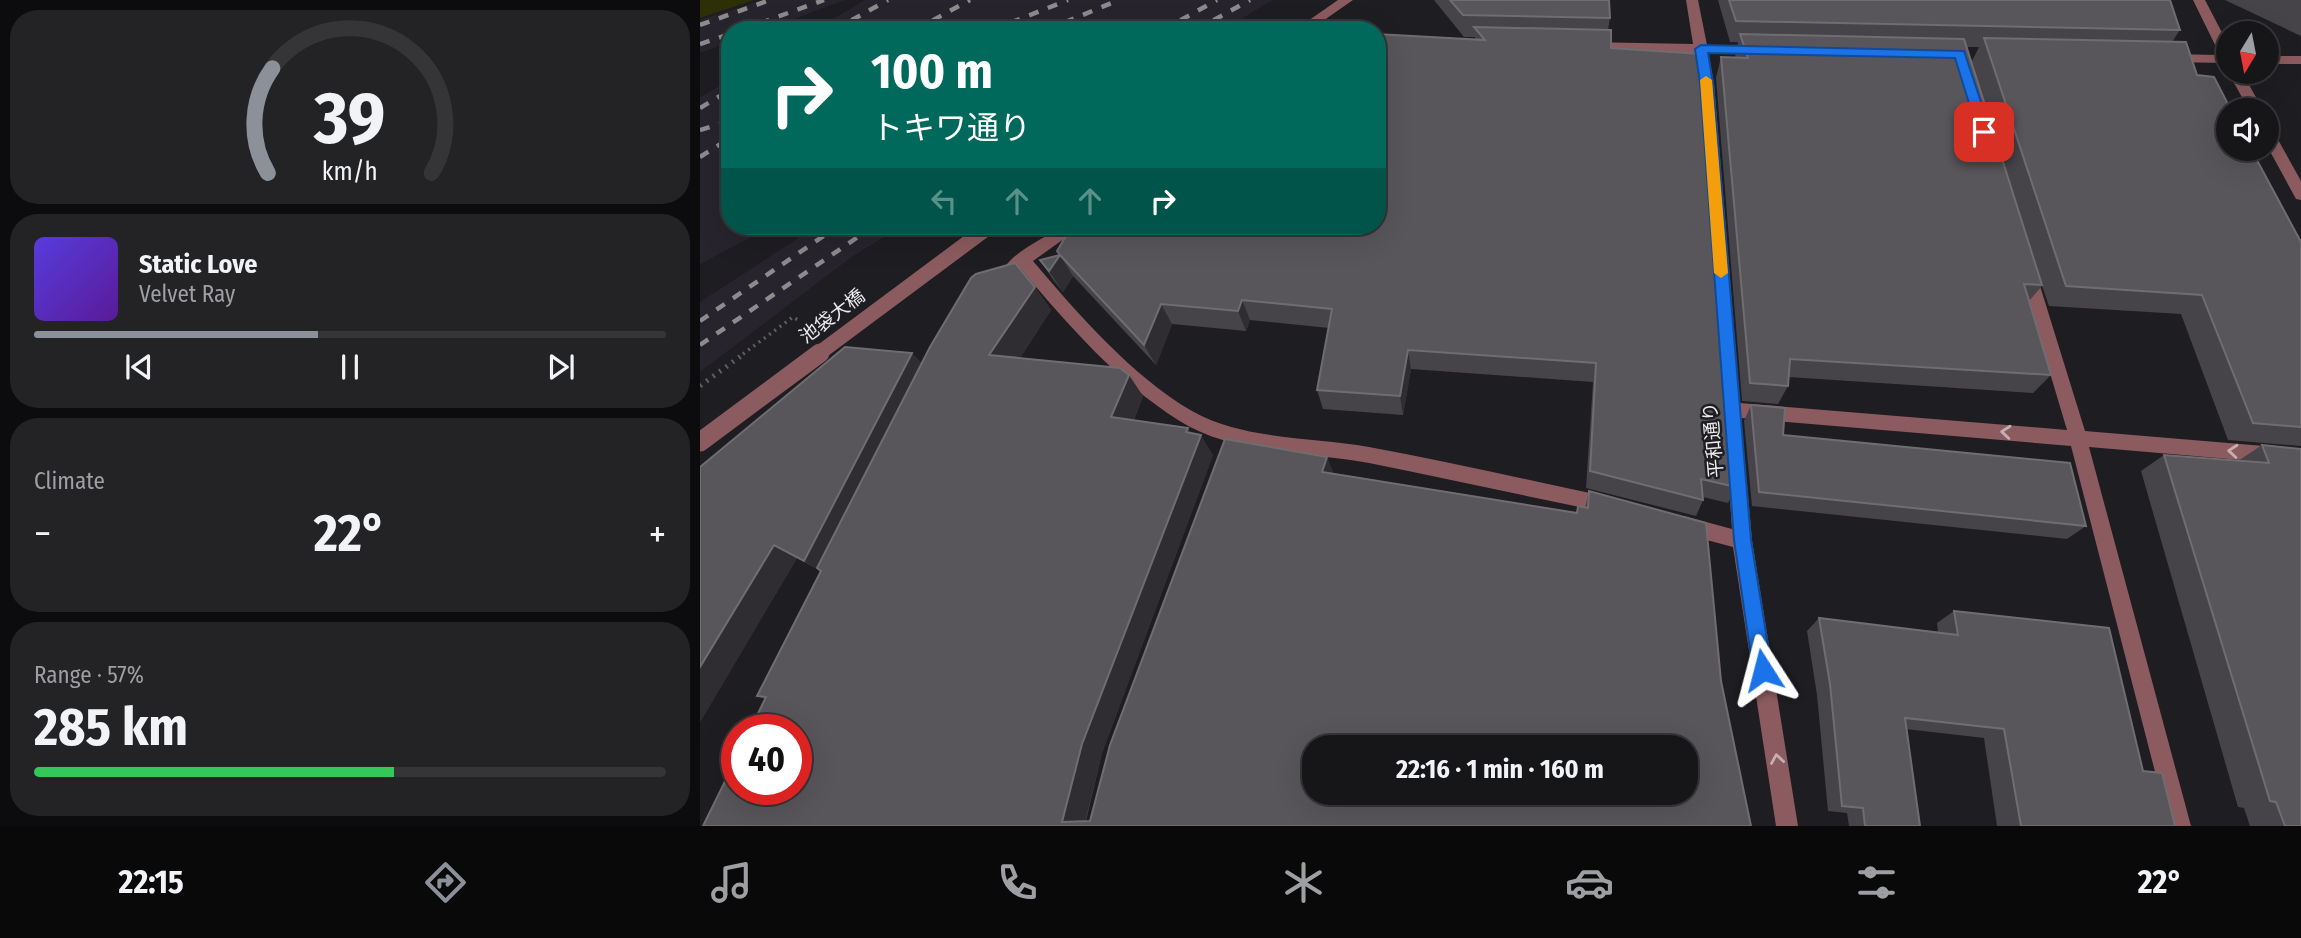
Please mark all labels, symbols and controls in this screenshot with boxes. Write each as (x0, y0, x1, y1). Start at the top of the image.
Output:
north arrow (2216, 21, 2278, 84)
map controls (2216, 21, 2279, 161)
text: 100 m (871, 42, 993, 101)
icon: right (756, 49, 847, 140)
text: 39 (313, 75, 386, 162)
button: sound (2216, 98, 2279, 161)
pin (1954, 102, 2014, 162)
text: トキワ通り (871, 109, 1031, 147)
icon: arrive (1965, 113, 2003, 151)
text: km/h (322, 157, 378, 187)
icon: left (925, 182, 963, 220)
icon: ahead (998, 182, 1036, 220)
icon: ahead (1071, 182, 1109, 220)
icon: right (1144, 182, 1182, 220)
text: Static Love (139, 249, 257, 280)
text: Velvet Ray (139, 280, 235, 308)
street label: 池袋大橋 (795, 284, 869, 348)
icon: previous (120, 348, 158, 386)
icon: pause (331, 348, 369, 386)
icon: next (542, 348, 580, 386)
street label: 平和通り (1698, 401, 1728, 479)
one-way arrow (2001, 425, 2012, 440)
one-way arrow (2227, 444, 2238, 459)
text: Climate (34, 467, 105, 495)
text: 22° (314, 502, 386, 565)
text: − (34, 511, 51, 557)
text: + (649, 511, 666, 557)
position arrow (1726, 633, 1800, 707)
text: Range · 57% (34, 661, 144, 689)
text: 285 km (34, 696, 188, 759)
speed limit sign: 40 (721, 714, 812, 805)
one-way arrow (1769, 753, 1784, 764)
text: 22:16 · 1 min · 160 m (1396, 754, 1604, 785)
icon: directions (421, 858, 470, 907)
icon: music (707, 858, 756, 907)
icon: phone (993, 858, 1042, 907)
icon: climate (1279, 858, 1328, 907)
icon: car (1565, 858, 1614, 907)
icon: filters (1852, 858, 1901, 907)
text: 22:15 (119, 863, 184, 901)
text: 22° (2138, 863, 2182, 901)

